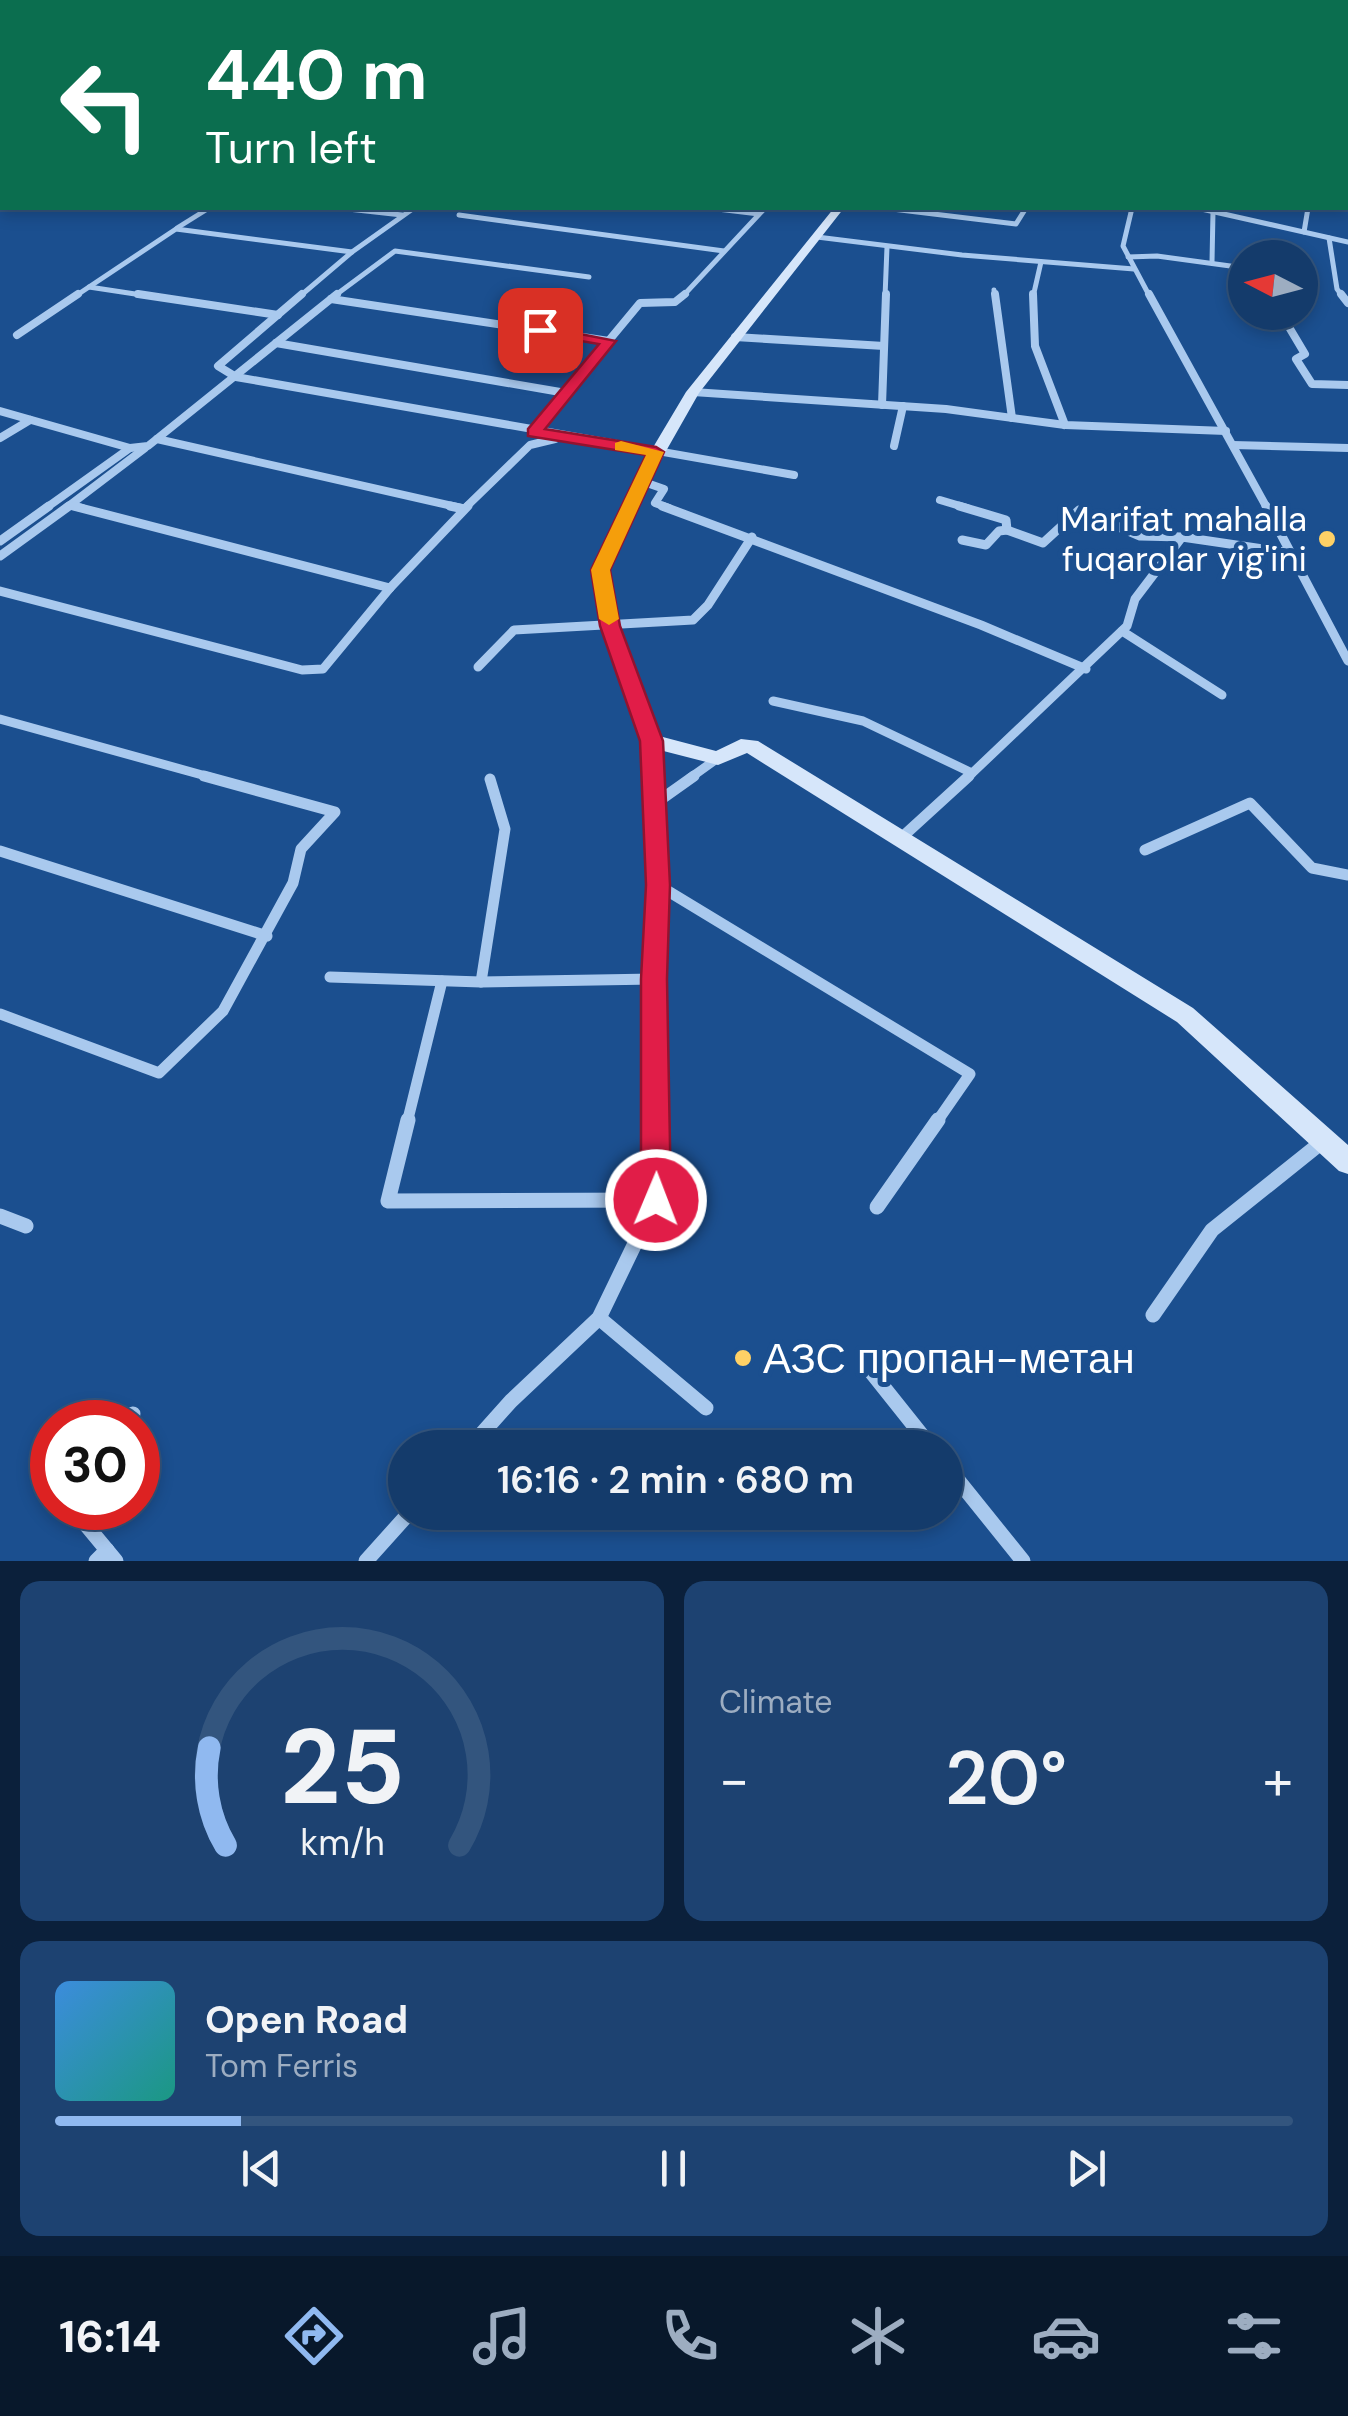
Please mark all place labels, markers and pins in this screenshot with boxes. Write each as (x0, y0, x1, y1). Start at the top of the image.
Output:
pin (498, 288, 583, 373)
place label: Marifat mahalla fuqarolar yig'ini (1060, 496, 1307, 582)
marker: Marifat mahalla fuqarolar yig'ini (1316, 528, 1338, 550)
place label: АЗС пропан-метан (763, 1331, 1135, 1386)
marker: АЗС пропан-метан (732, 1347, 754, 1369)

